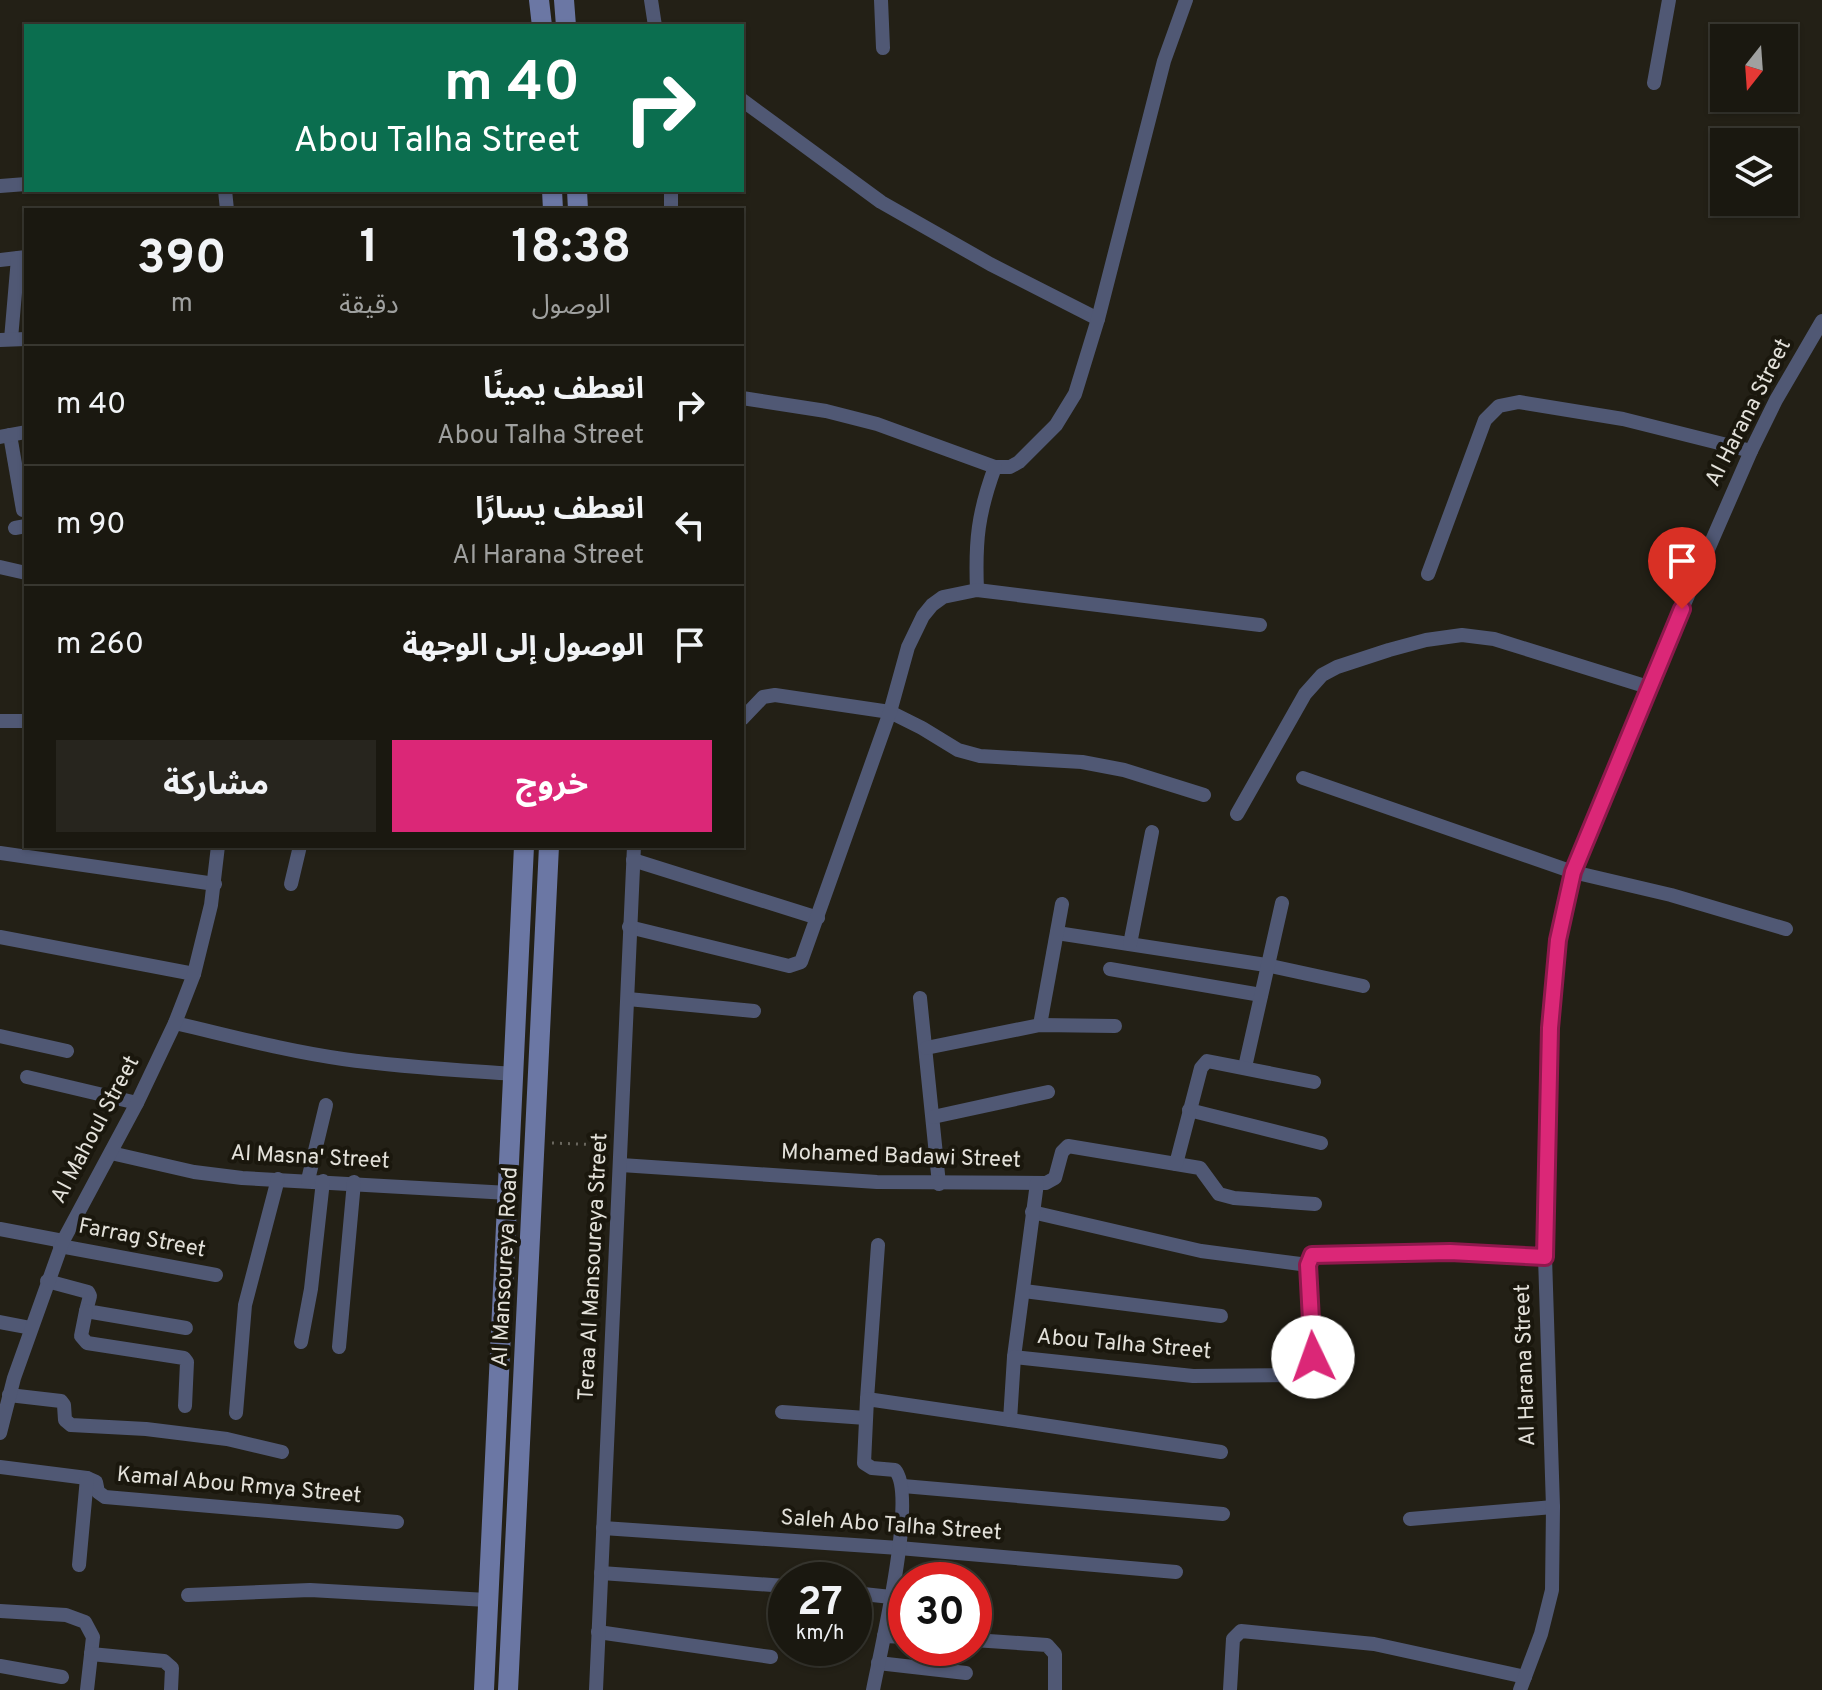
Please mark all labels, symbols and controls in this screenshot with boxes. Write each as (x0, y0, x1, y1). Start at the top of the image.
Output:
north arrow (1710, 24, 1798, 112)
map controls (1710, 24, 1798, 216)
text: 40 m (444, 50, 580, 120)
icon: right (608, 56, 712, 160)
text: Abou Talha Street (293, 119, 580, 165)
button: layers (1710, 128, 1798, 216)
text: 1 (359, 219, 379, 279)
text: 18:38 (511, 219, 631, 279)
text: 390 (137, 230, 227, 290)
text: m (171, 288, 193, 321)
text: دقيقة (339, 290, 399, 323)
text: الوصول (532, 290, 611, 323)
street label: Al Harana Street (1700, 335, 1798, 491)
text: انعطف يمينًا (483, 372, 644, 409)
icon: right (668, 383, 712, 427)
text: 40 m (56, 387, 126, 424)
text: Abou Talha Street (437, 420, 644, 453)
text: انعطف يسارًا (475, 492, 644, 529)
icon: left (668, 503, 712, 547)
text: 90 m (56, 507, 125, 544)
pin (1648, 527, 1716, 609)
icon: arrive (1660, 539, 1704, 583)
text: Al Harana Street (452, 540, 644, 573)
icon: arrive (668, 623, 712, 667)
text: 260 m (56, 627, 144, 664)
text: الوصول إلى الوجهة (402, 629, 644, 666)
button: مشاركة (56, 740, 376, 832)
button: خروج (392, 740, 712, 832)
street label: Al Mahoul Street (46, 1052, 146, 1208)
street label: Teraa Al Mansoureya Street (573, 1132, 615, 1402)
street label: Mohamed Badawi Street (780, 1139, 1022, 1175)
street label: Al Masna' Street (230, 1140, 390, 1176)
street label: Al Mansoureya Road (487, 1166, 525, 1368)
street label: Farrag Street (76, 1213, 208, 1265)
street label: Al Harana Street (1510, 1283, 1542, 1447)
position arrow (1271, 1315, 1355, 1399)
street label: Abou Talha Street (1036, 1324, 1212, 1366)
street label: Kamal Abou Rmya Street (115, 1462, 363, 1510)
street label: Saleh Abo Talha Street (779, 1505, 1003, 1547)
speed limit sign: 30 (888, 1562, 992, 1666)
text: 27 (797, 1579, 843, 1629)
text: km/h (796, 1621, 844, 1647)

